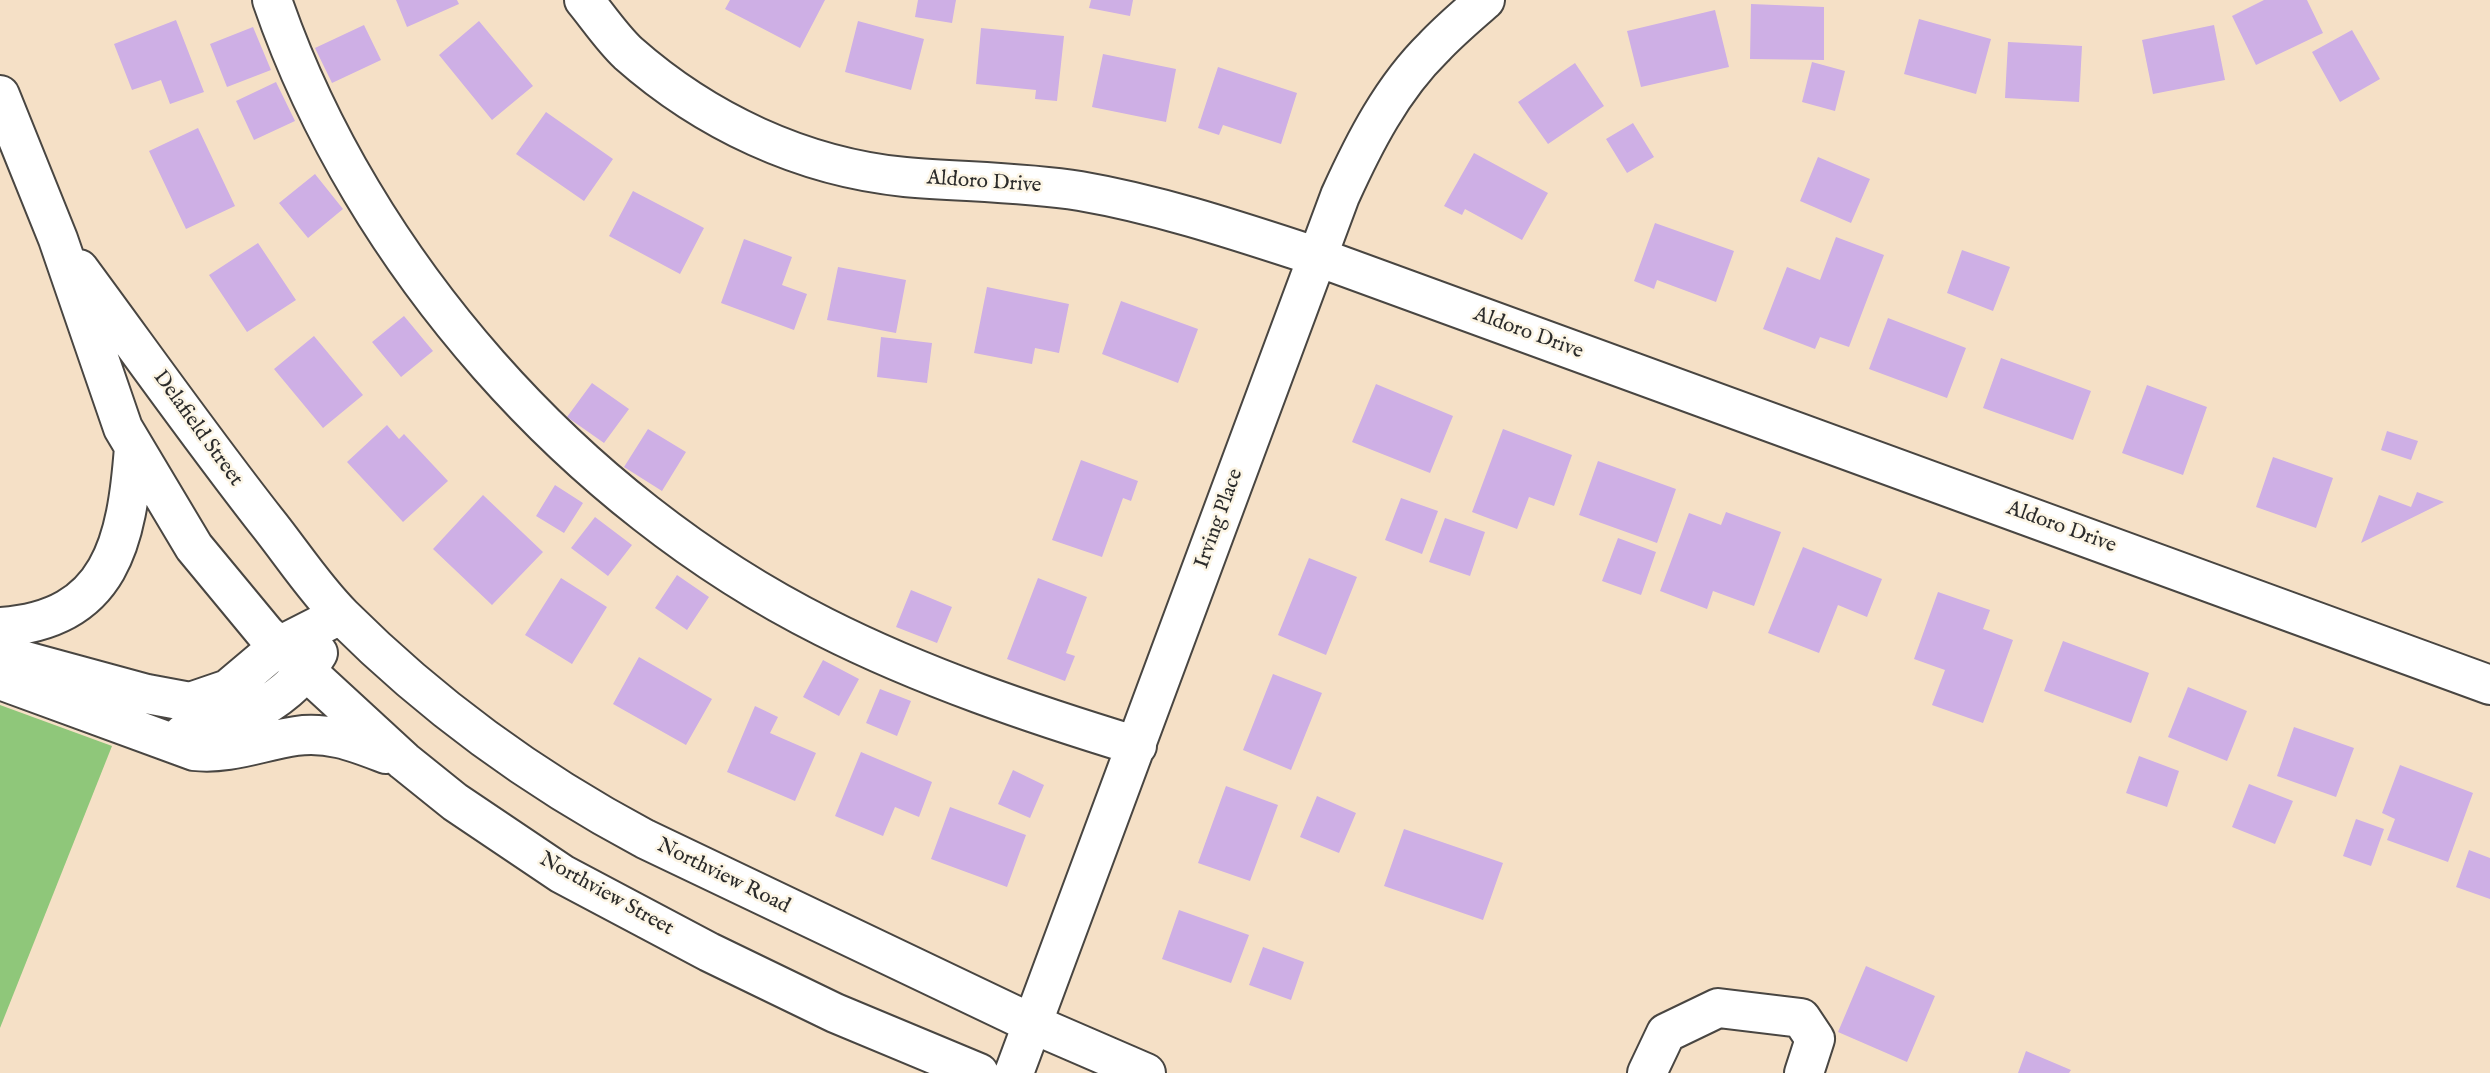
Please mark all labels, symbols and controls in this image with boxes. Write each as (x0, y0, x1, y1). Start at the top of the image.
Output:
street label: Aldoro Drive (926, 166, 1042, 200)
street label: Aldoro Drive (1470, 303, 1586, 365)
street label: Delafield Street (147, 366, 247, 492)
street label: Irving Place (1190, 466, 1250, 572)
street label: Aldoro Drive (2003, 497, 2119, 559)
street label: Northview Road (652, 834, 794, 920)
street label: Northview Street (534, 848, 678, 942)

